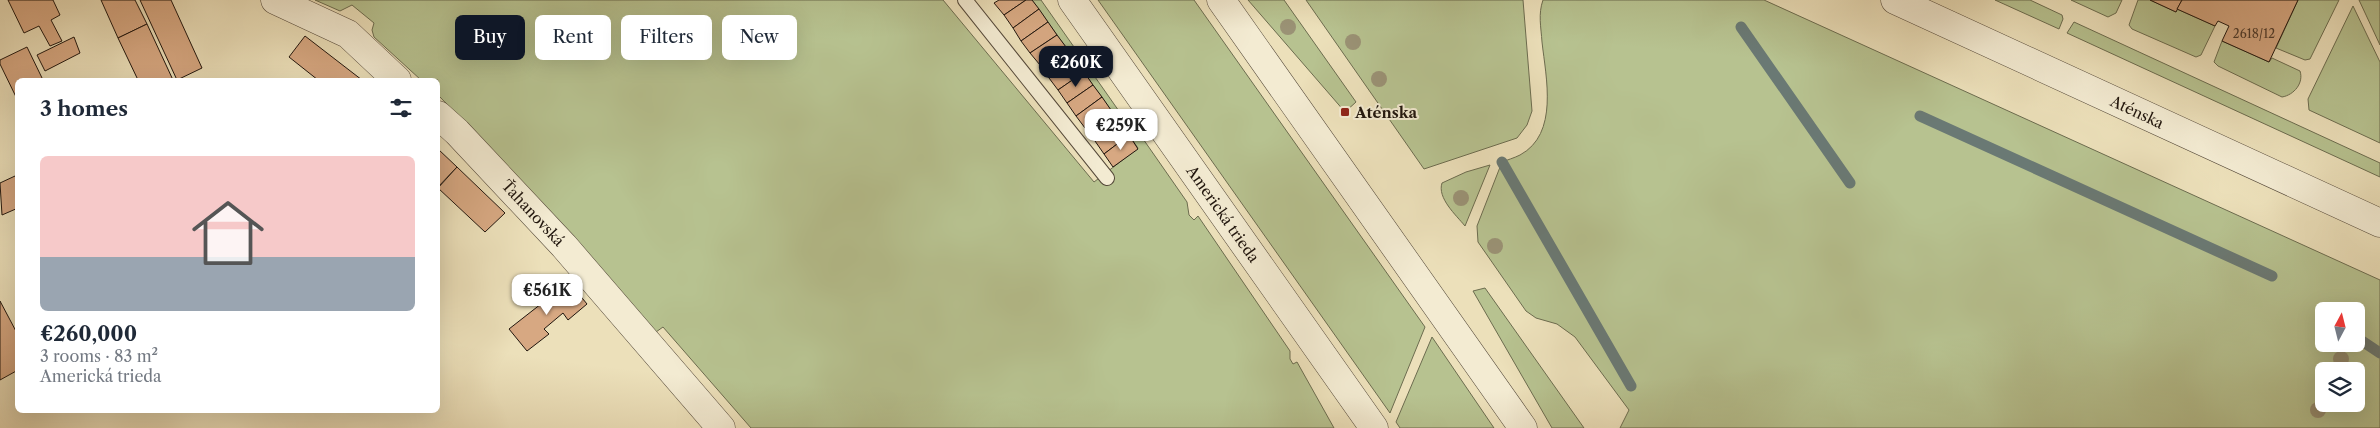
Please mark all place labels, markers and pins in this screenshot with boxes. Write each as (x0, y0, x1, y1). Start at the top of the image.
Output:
pin: €260K (1041, 46, 1111, 88)
place label: Aténska (1354, 103, 1417, 122)
marker: Aténska (1339, 106, 1351, 118)
pin: €259K (1086, 108, 1156, 151)
pin: €561K (512, 274, 582, 316)

